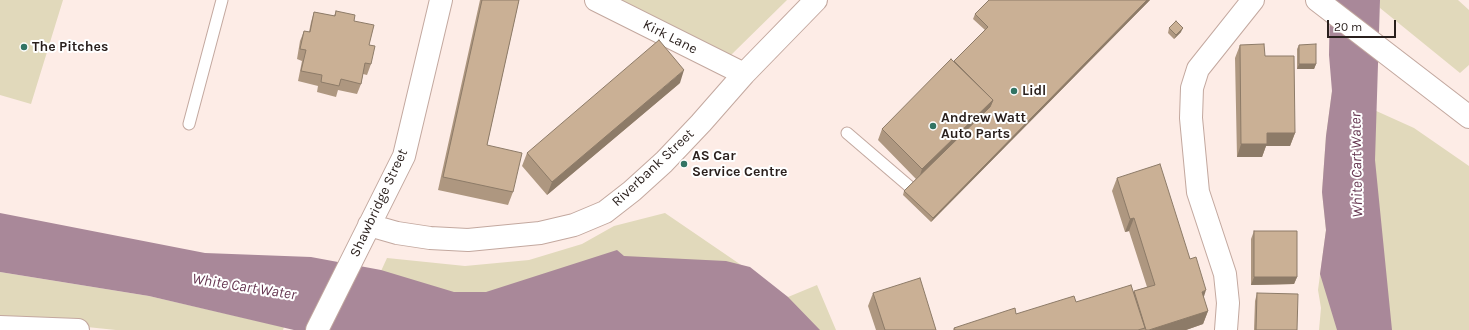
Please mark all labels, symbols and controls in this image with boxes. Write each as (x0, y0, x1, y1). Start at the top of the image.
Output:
scale bar (1329, 12, 1398, 38)
street label: Kirk Lane (640, 16, 700, 58)
text: 20 m (1334, 20, 1362, 34)
place label: The Pitches (32, 39, 108, 55)
marker: The Pitches (19, 42, 29, 52)
place label: Lidl (1022, 83, 1046, 99)
marker: Lidl (1009, 86, 1019, 96)
place label: Andrew Watt Auto Parts (941, 110, 1026, 142)
water label: White Cart Water (1347, 112, 1367, 218)
marker: Andrew Watt Auto Parts (928, 121, 938, 131)
street label: Riverbank Street (608, 126, 698, 210)
street label: Shawbridge Street (347, 146, 411, 260)
place label: AS Car Service Centre (692, 148, 788, 180)
marker: AS Car Service Centre (679, 159, 689, 169)
water label: White Cart Water (191, 270, 297, 304)

